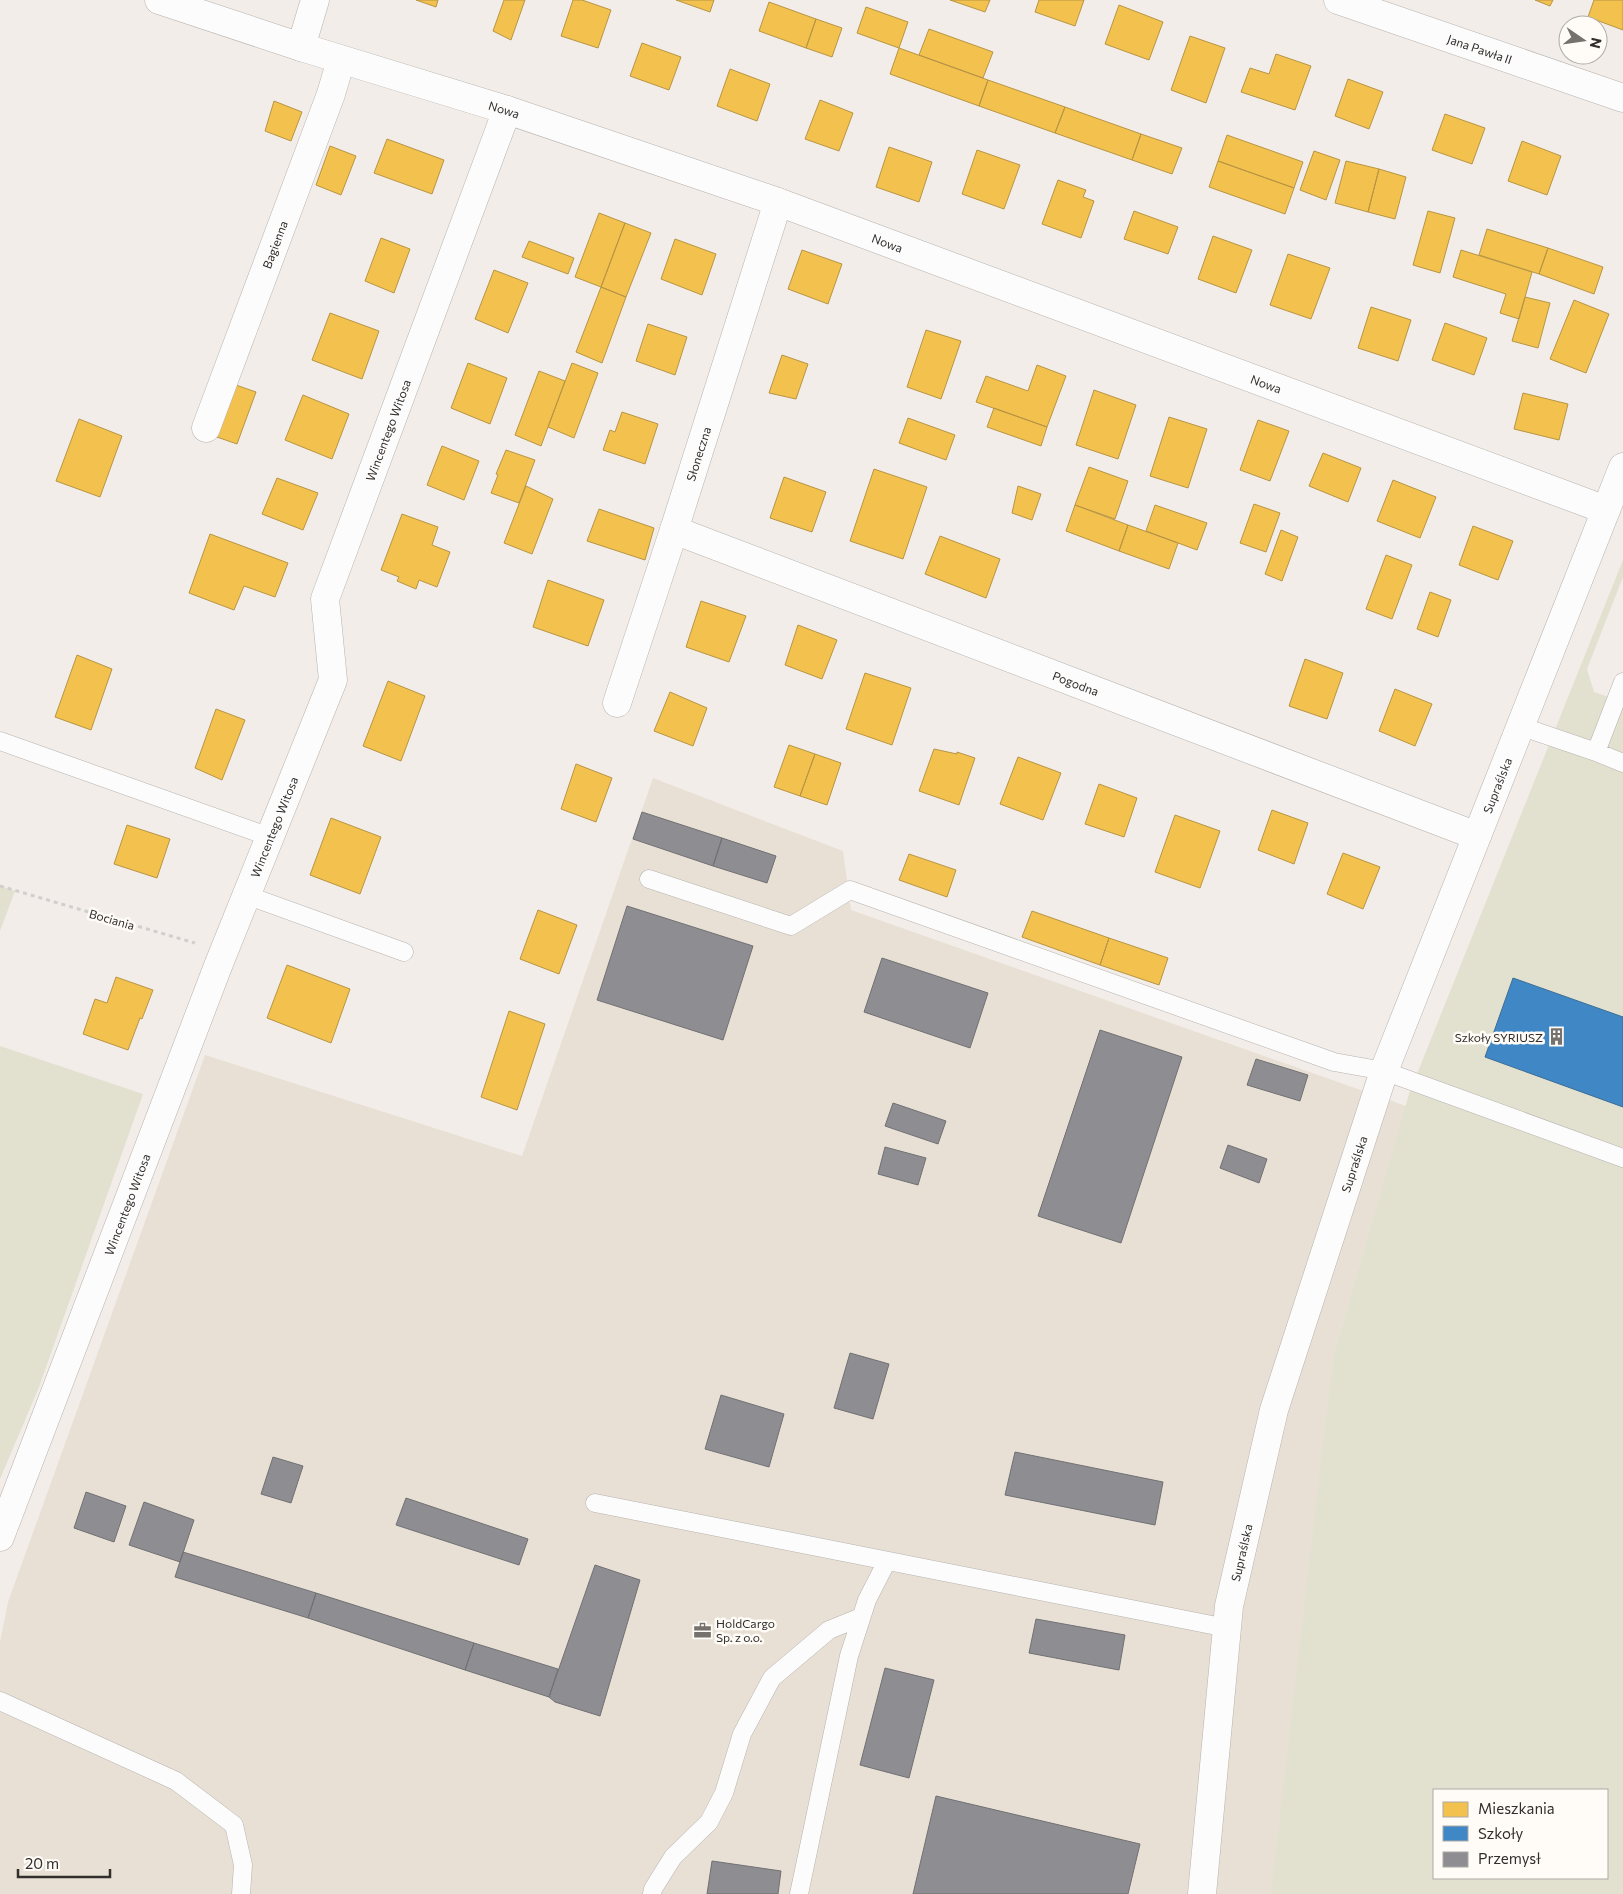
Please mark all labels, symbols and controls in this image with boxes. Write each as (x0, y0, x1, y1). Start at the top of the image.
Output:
north arrow (1558, 15, 1608, 65)
street label: Jana Pawła II (1445, 31, 1514, 66)
text: N (1587, 36, 1606, 50)
street label: Nowa (487, 98, 521, 121)
street label: Bagienna (259, 219, 290, 270)
street label: Nowa (870, 231, 905, 255)
street label: Nowa (1249, 371, 1283, 396)
street label: Wincentego Witosa (363, 377, 413, 483)
street label: Słoneczna (683, 425, 713, 483)
street label: Pogodna (1051, 668, 1101, 698)
street label: Supraślska (1480, 755, 1514, 815)
street label: Wincentego Witosa (247, 775, 300, 879)
street label: Bociania (88, 906, 136, 932)
building icon: Szkoły SYRIUSZ (1547, 1027, 1567, 1047)
place label: Szkoły SYRIUSZ (1455, 1030, 1543, 1044)
street label: Supraślska (1338, 1134, 1370, 1194)
street label: Wincentego Witosa (101, 1152, 153, 1257)
street label: Supraślska (1228, 1523, 1255, 1583)
place label: HoldCargo Sp. z o.o. (716, 1616, 775, 1644)
office icon: HoldCargo Sp. z o.o. (692, 1620, 712, 1640)
legend (1433, 1789, 1608, 1879)
text: Mieszkania (1478, 1799, 1555, 1817)
text: Szkoły (1478, 1824, 1524, 1842)
scale bar (18, 1846, 110, 1878)
text: Przemysł (1478, 1849, 1541, 1867)
text: 20 m (25, 1854, 59, 1872)

